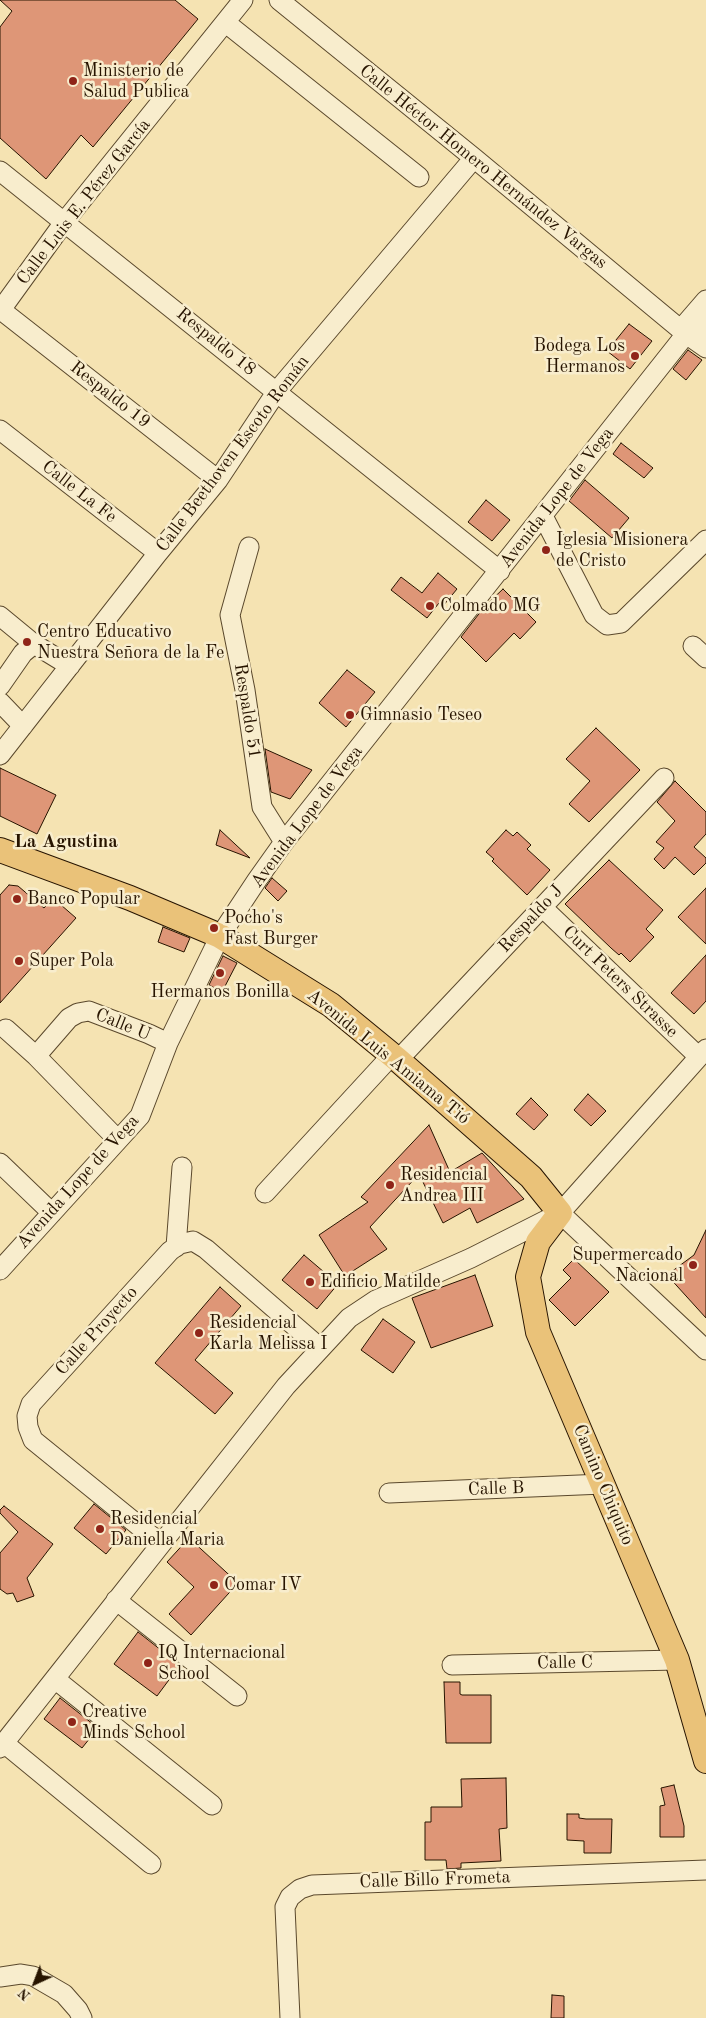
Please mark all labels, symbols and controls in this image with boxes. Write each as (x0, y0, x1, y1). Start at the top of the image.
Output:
place label: Ministerio de Salud Publica (83, 60, 189, 102)
street label: Calle Héctor Homero Hernández Vargas (355, 60, 611, 274)
marker: Ministerio de Salud Publica (67, 75, 79, 87)
street label: Calle Luis E. Pérez García (12, 115, 156, 289)
street label: Respaldo 18 (172, 303, 260, 381)
place label: Bodega Los Hermanos (534, 335, 625, 378)
marker: Bodega Los Hermanos (629, 350, 641, 362)
street label: Calle Beethoven Escoto Román (152, 351, 314, 557)
street label: Respaldo 19 (65, 357, 155, 433)
street label: Avenida Lope de Vega (495, 423, 619, 573)
street label: Calle La Fe (37, 456, 121, 528)
place label: Iglesia Misionera de Cristo (556, 529, 688, 572)
marker: Iglesia Misionera de Cristo (540, 544, 552, 556)
place label: Colmado MG (440, 595, 540, 617)
marker: Colmado MG (424, 600, 436, 612)
place label: Centro Educativo Nuestra Señora de la Fe (37, 621, 224, 664)
marker: Centro Educativo Nuestra Señora de la Fe (21, 636, 33, 648)
street label: Respaldo 51 (229, 662, 265, 760)
place label: Gimnasio Teseo (360, 704, 482, 726)
marker: Gimnasio Teseo (344, 709, 356, 721)
street label: Avenida Lope de Vega (246, 741, 368, 893)
district label: La Agustina (14, 831, 118, 853)
street label: Respaldo J (494, 881, 568, 957)
place label: Banco Popular (27, 888, 140, 910)
marker: Banco Popular (11, 893, 23, 905)
place label: Pocho's Fast Burger (224, 907, 318, 950)
street label: Curt Peters Strasse (558, 921, 682, 1043)
marker: Pocho's Fast Burger (208, 922, 220, 934)
place label: Super Pola (29, 950, 114, 972)
marker: Super Pola (13, 955, 25, 967)
marker: Hermanos Bonilla (214, 967, 226, 979)
place label: Hermanos Bonilla (150, 981, 290, 1003)
street label: Avenida Luis Amiama Tió (302, 985, 474, 1129)
street label: Calle U (92, 1004, 154, 1046)
street label: Avenida Lope de Vega (12, 1111, 144, 1253)
place label: Residencial Andrea III (400, 1164, 488, 1206)
marker: Residencial Andrea III (384, 1179, 396, 1191)
place label: Supermercado Nacional (572, 1244, 683, 1286)
marker: Supermercado Nacional (687, 1259, 699, 1271)
place label: Edificio Matilde (320, 1271, 441, 1293)
marker: Edificio Matilde (304, 1276, 316, 1288)
street label: Calle Proyecto (51, 1282, 143, 1380)
place label: Residencial Karla Melissa I (209, 1312, 327, 1355)
marker: Residencial Karla Melissa I (193, 1327, 205, 1339)
street label: Camino Chiquito (568, 1421, 638, 1549)
street label: Calle B (467, 1477, 525, 1501)
place label: Residencial Daniella Maria (110, 1508, 225, 1550)
marker: Residencial Daniella Maria (94, 1523, 106, 1535)
place label: Comar IV (224, 1574, 302, 1596)
marker: Comar IV (208, 1579, 220, 1591)
place label: IQ Internacional School (158, 1642, 285, 1685)
street label: Calle C (537, 1652, 593, 1674)
marker: IQ Internacional School (142, 1657, 154, 1669)
place label: Creative Minds School (82, 1701, 185, 1744)
marker: Creative Minds School (66, 1716, 78, 1728)
street label: Calle Billo Frometa (359, 1867, 511, 1893)
north arrow (10, 1958, 60, 2008)
text: N (16, 1985, 33, 2003)

